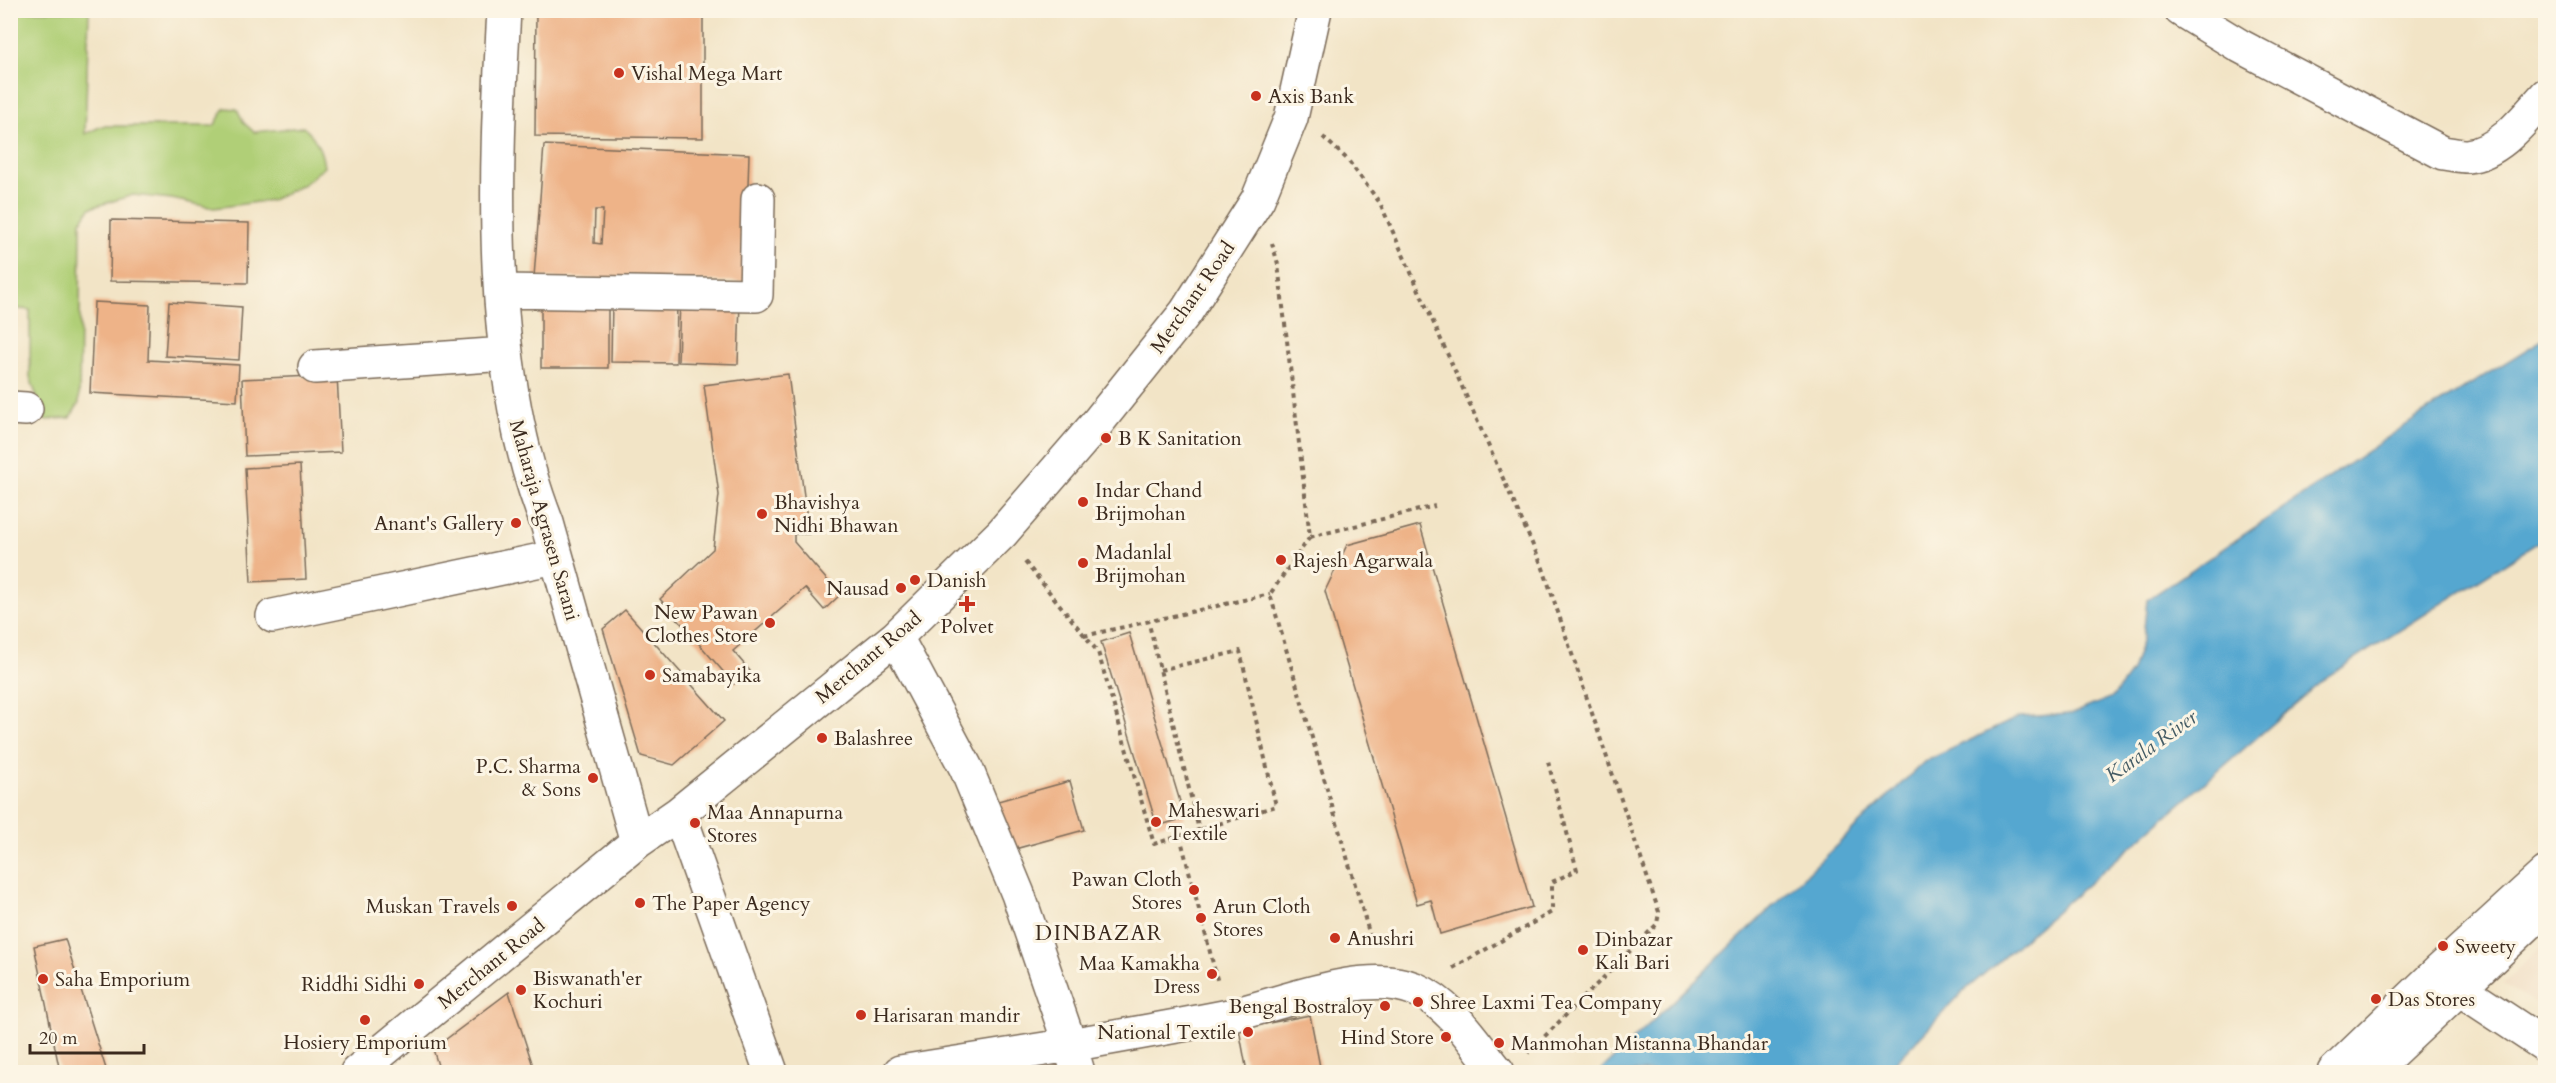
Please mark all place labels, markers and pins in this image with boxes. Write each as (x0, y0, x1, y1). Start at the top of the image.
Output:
place label: Vishal Mega Mart (631, 60, 783, 87)
marker: Vishal Mega Mart (612, 66, 626, 80)
place label: Axis Bank (1268, 83, 1354, 110)
marker: Axis Bank (1249, 89, 1263, 103)
place label: B K Sanitation (1118, 425, 1243, 452)
marker: B K Sanitation (1099, 431, 1113, 445)
place label: Indar Chand Brijmohan (1095, 477, 1202, 527)
place label: Bhavishya Nidhi Bhawan (774, 489, 899, 539)
marker: Indar Chand Brijmohan (1076, 495, 1090, 509)
marker: Bhavishya Nidhi Bhawan (755, 507, 769, 521)
place label: Anant's Gallery (374, 510, 504, 537)
marker: Anant's Gallery (509, 516, 523, 530)
place label: Madanlal Brijmohan (1095, 539, 1186, 589)
place label: Rajesh Agarwala (1293, 547, 1433, 574)
marker: Rajesh Agarwala (1274, 553, 1288, 567)
marker: Madanlal Brijmohan (1076, 556, 1090, 570)
place label: Danish (927, 567, 987, 594)
marker: Danish (908, 573, 922, 587)
place label: Nausad (826, 575, 889, 602)
marker: Nausad (894, 581, 908, 595)
marker: Polvet (960, 597, 974, 611)
place label: New Pawan Clothes Store (645, 599, 759, 649)
place label: Polvet (940, 613, 994, 640)
marker: New Pawan Clothes Store (763, 616, 777, 630)
place label: Samabayika (662, 662, 761, 689)
marker: Samabayika (643, 668, 657, 682)
place label: Balashree (834, 725, 913, 752)
marker: Balashree (815, 731, 829, 745)
place label: P.C. Sharma & Sons (476, 753, 581, 803)
marker: P.C. Sharma & Sons (586, 771, 600, 785)
place label: Maheswari Textile (1168, 797, 1260, 847)
place label: Maa Annapurna Stores (707, 799, 843, 849)
marker: Maheswari Textile (1149, 815, 1163, 829)
marker: Maa Annapurna Stores (688, 816, 702, 830)
place label: Pawan Cloth Stores (1072, 866, 1182, 916)
marker: Pawan Cloth Stores (1187, 883, 1201, 897)
place label: The Paper Agency (652, 890, 811, 917)
place label: Muskan Travels (366, 893, 500, 920)
place label: Arun Cloth Stores (1213, 893, 1311, 943)
marker: The Paper Agency (633, 896, 647, 910)
marker: Muskan Travels (505, 899, 519, 913)
marker: Arun Cloth Stores (1194, 911, 1208, 925)
place label: Anushri (1347, 925, 1415, 952)
place label: Dinbazar Kali Bari (1595, 926, 1673, 976)
marker: Anushri (1328, 931, 1342, 945)
place label: Sweety (2455, 933, 2517, 960)
marker: Sweety (2436, 939, 2450, 953)
marker: Dinbazar Kali Bari (1576, 943, 1590, 957)
place label: Maa Kamakha Dress (1079, 950, 1200, 1000)
place label: Biswanath'er Kochuri (533, 965, 643, 1015)
place label: Saha Emporium (55, 966, 190, 993)
marker: Maa Kamakha Dress (1205, 967, 1219, 981)
place label: Riddhi Sidhi (301, 971, 407, 998)
marker: Saha Emporium (36, 972, 50, 986)
marker: Riddhi Sidhi (412, 977, 426, 991)
marker: Biswanath'er Kochuri (514, 983, 528, 997)
place label: Das Stores (2388, 986, 2475, 1013)
place label: Shree Laxmi Tea Company (1430, 989, 1663, 1016)
marker: Das Stores (2369, 992, 2383, 1006)
place label: Bengal Bostraloy (1229, 993, 1373, 1020)
marker: Shree Laxmi Tea Company (1411, 995, 1425, 1009)
marker: Bengal Bostraloy (1378, 999, 1392, 1013)
place label: Harisaran mandir (873, 1002, 1020, 1029)
marker: Harisaran mandir (854, 1008, 868, 1022)
marker: Hosiery Emporium (358, 1013, 372, 1027)
place label: National Textile (1097, 1019, 1236, 1046)
place label: Hind Store (1341, 1024, 1434, 1051)
marker: National Textile (1241, 1025, 1255, 1039)
place label: Hosiery Emporium (283, 1029, 447, 1056)
marker: Hind Store (1439, 1030, 1453, 1044)
place label: Manmohan Mistanna Bhandar (1511, 1030, 1769, 1057)
marker: Manmohan Mistanna Bhandar (1492, 1036, 1506, 1050)

